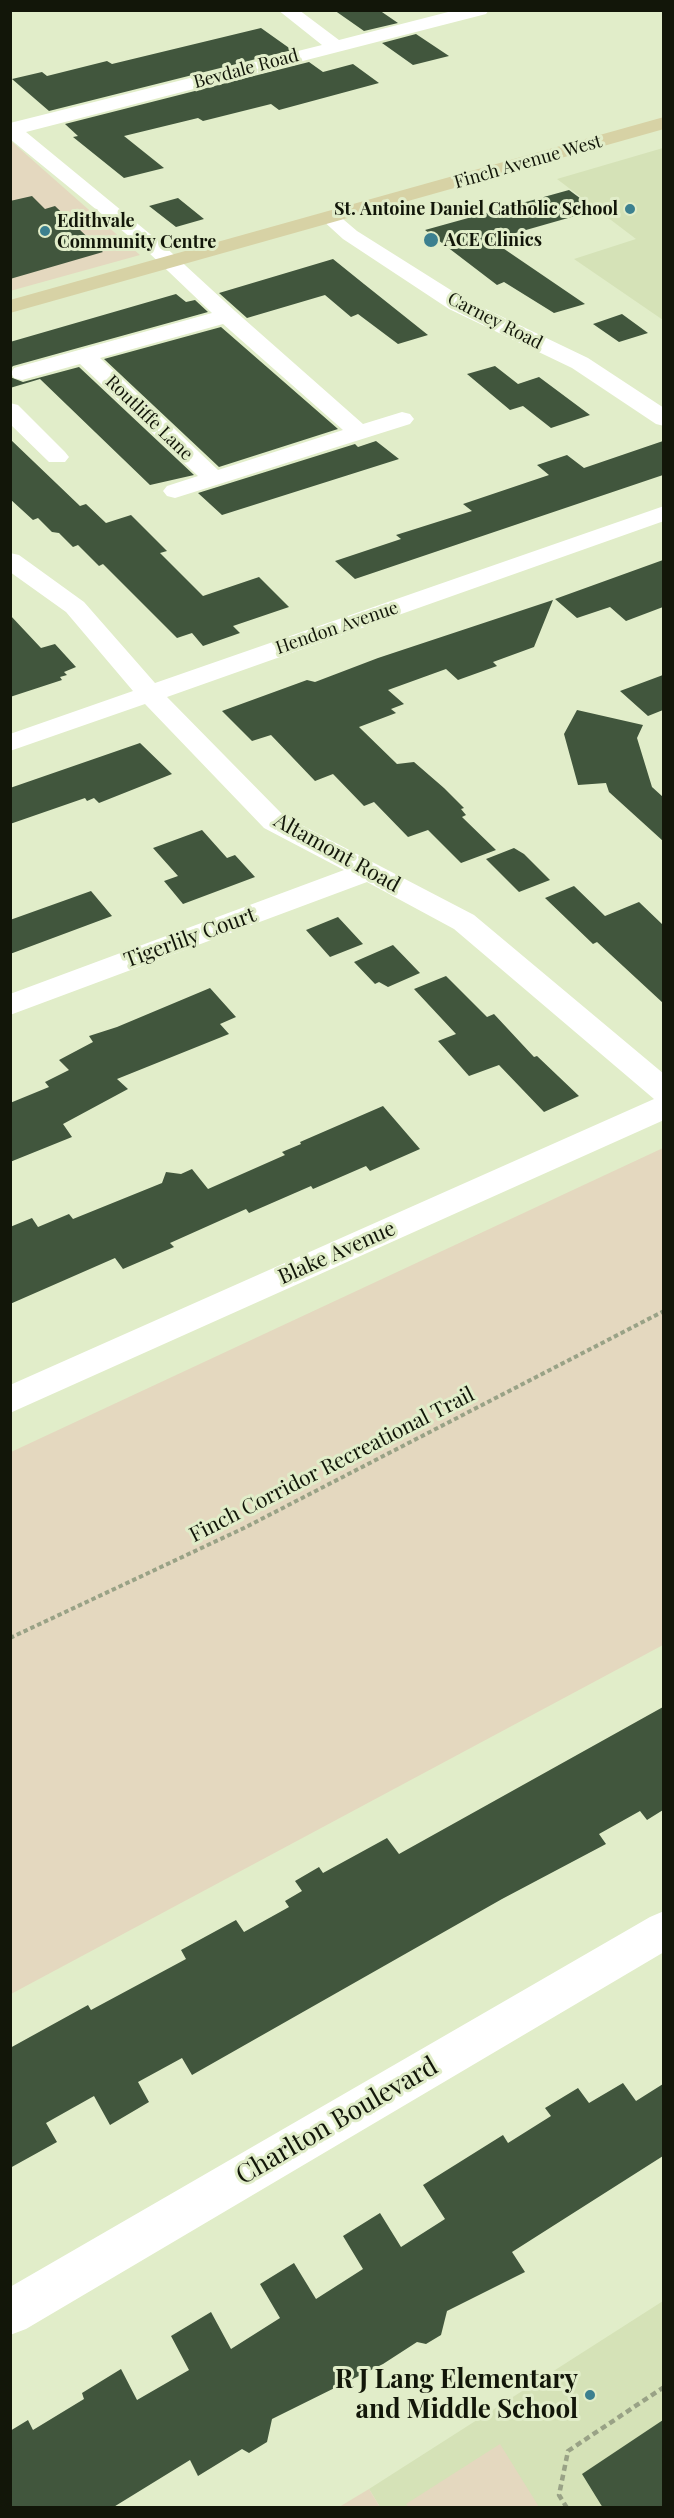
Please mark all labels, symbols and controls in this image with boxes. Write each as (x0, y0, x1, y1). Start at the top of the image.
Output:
street label: Bevdale Road (191, 45, 301, 93)
street label: Finch Avenue West (452, 131, 604, 193)
place label: St. Antoine Daniel Catholic School (334, 198, 618, 220)
marker: St. Antoine Daniel Catholic School (623, 202, 637, 216)
place label: Edithvale Community Centre (57, 210, 216, 252)
marker: Edithvale Community Centre (38, 224, 52, 238)
place label: ACE Clinics (444, 229, 542, 251)
marker: ACE Clinics (422, 231, 440, 249)
street label: Carney Road (444, 288, 546, 354)
street label: Routliffe Lane (101, 371, 197, 465)
street label: Hendon Avenue (273, 597, 401, 659)
street label: Altamont Road (270, 808, 404, 898)
street label: Tigerlily Court (121, 902, 259, 974)
street label: Blake Avenue (275, 1216, 399, 1290)
street label: Finch Corridor Recreational Trail (185, 1382, 479, 1548)
street label: Charlton Boulevard (231, 2051, 443, 2191)
place label: R J Lang Elementary and Middle School (335, 2364, 578, 2426)
marker: R J Lang Elementary and Middle School (583, 2388, 597, 2402)

